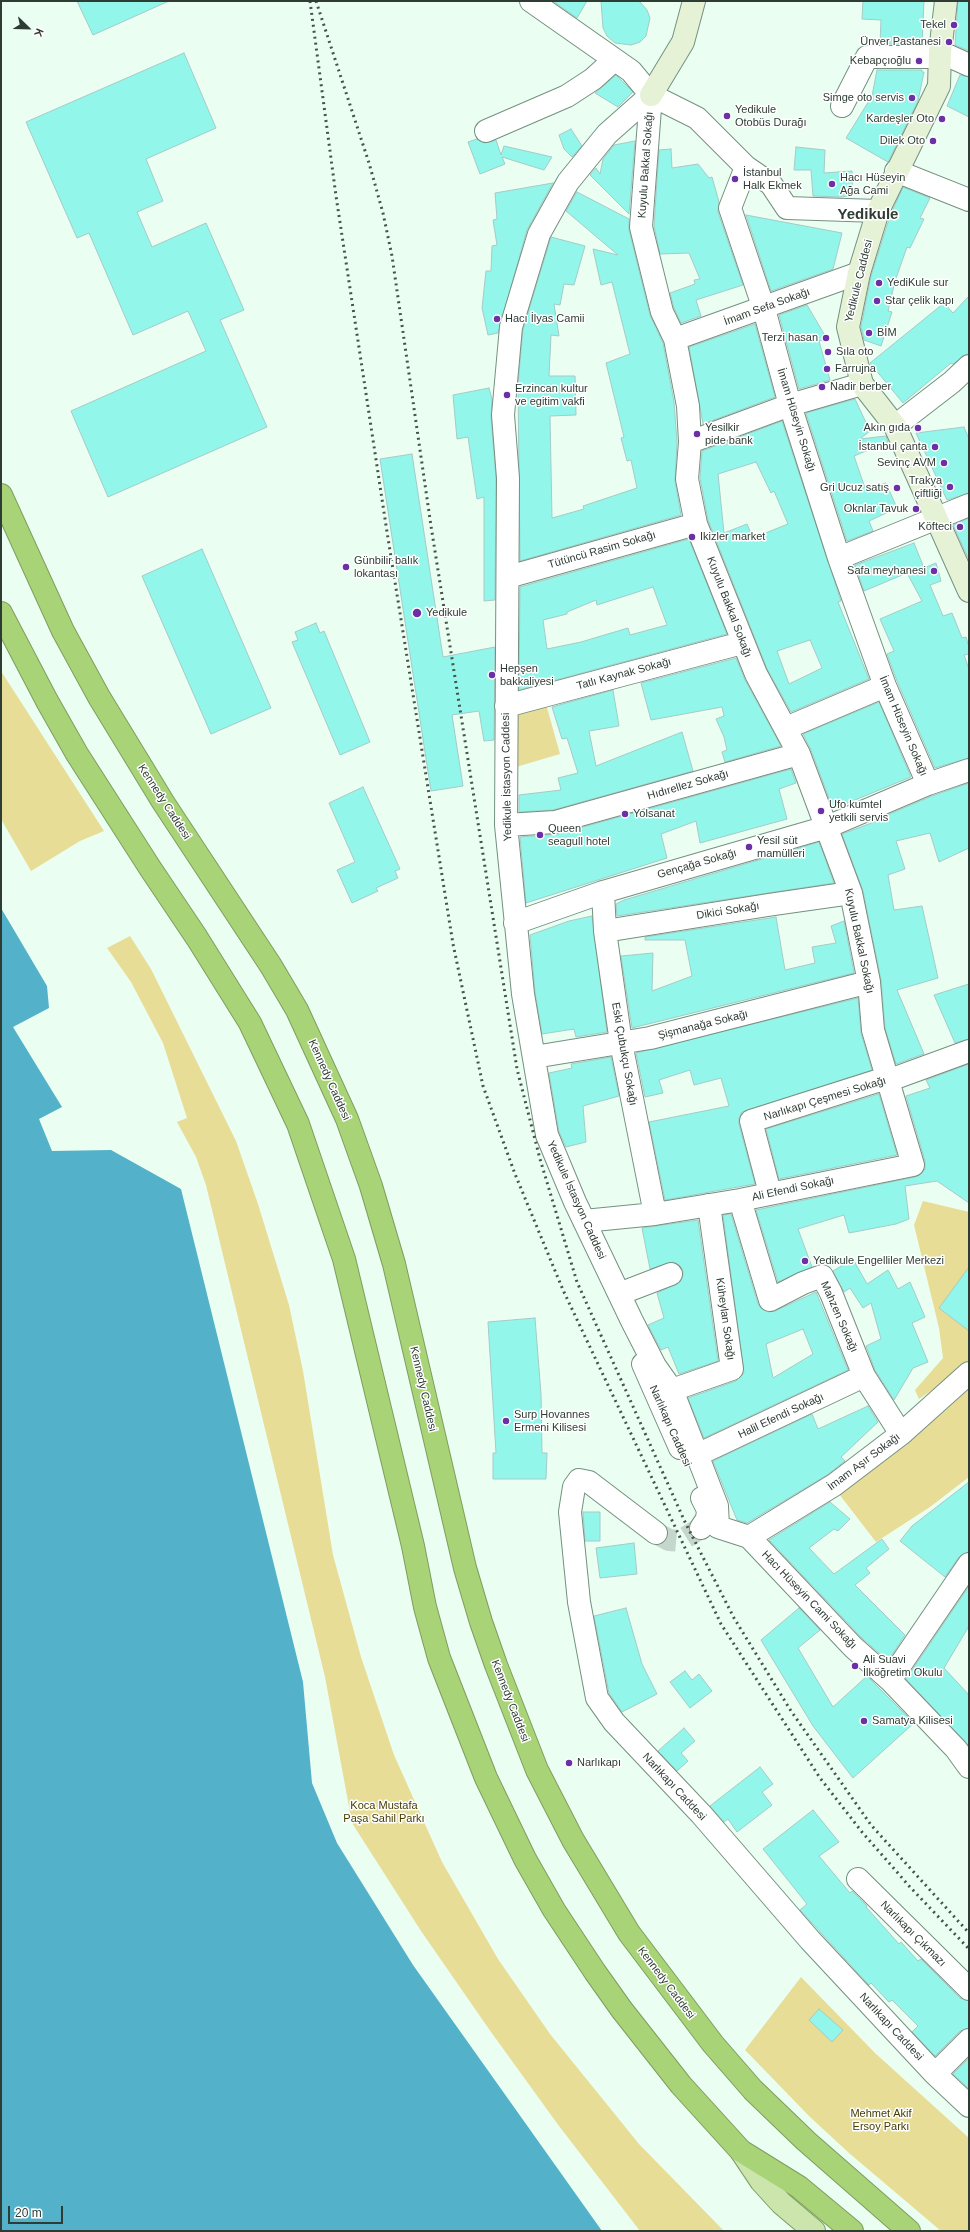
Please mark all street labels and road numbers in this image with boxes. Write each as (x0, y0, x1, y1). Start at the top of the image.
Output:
street label: Kuyulu Bakkal Sokağı (636, 111, 656, 219)
street label: Yedikule Caddesi (842, 238, 876, 324)
street label: İmam Sefa Sokağı (722, 285, 812, 329)
street label: İmam Hüseyin Sokağı (774, 367, 818, 473)
street label: Tütüncü Rasim Sokağı (547, 528, 657, 572)
street label: Kuyulu Bakkal Sokağı (704, 555, 754, 659)
street label: Tatlı Kaynak Sokağı (575, 655, 673, 693)
street label: İmam Hüseyin Sokağı (876, 674, 930, 778)
street label: Yedikule İstasyon Caddesi (499, 713, 515, 841)
street label: Kennedy Caddesi (135, 762, 193, 842)
street label: Hıdırellez Sokağı (646, 767, 730, 803)
street label: Gençağa Sokağı (656, 846, 738, 882)
street label: Kuyulu Bakkal Sokağı (841, 887, 877, 995)
street label: Dikici Sokağı (696, 900, 760, 922)
street label: Eski Çubukçu Sokağı (608, 1001, 640, 1107)
street label: Şişmanağa Sokağı (657, 1007, 749, 1043)
street label: Kennedy Caddesi (305, 1038, 353, 1122)
street label: Narlıkapı Çeşmesi Sokağı (762, 1074, 888, 1124)
street label: Yedikule İstasyon Caddesi (544, 1139, 608, 1261)
street label: Ali Efendi Sokağı (751, 1174, 835, 1204)
street label: Küheylan Sokağı (713, 1277, 737, 1361)
street label: Mahzen Sokağı (817, 1279, 861, 1355)
street label: Kennedy Caddesi (407, 1345, 439, 1433)
street label: Narlıkapı Caddesi (646, 1383, 694, 1469)
street label: Halil Efendi Sokağı (736, 1390, 826, 1442)
street label: İmam Aşır Sokağı (825, 1430, 903, 1494)
street label: Hacı Hüseyin Cami Sokağı (759, 1548, 859, 1652)
street label: Kennedy Caddesi (488, 1658, 532, 1744)
street label: Narlıkapı Caddesi (639, 1751, 709, 1823)
street label: Narlıkapı Çıkmazı (877, 1898, 949, 1970)
street label: Kennedy Caddesi (635, 1944, 697, 2022)
street label: Narlıkapı Caddesi (856, 1991, 926, 2063)

